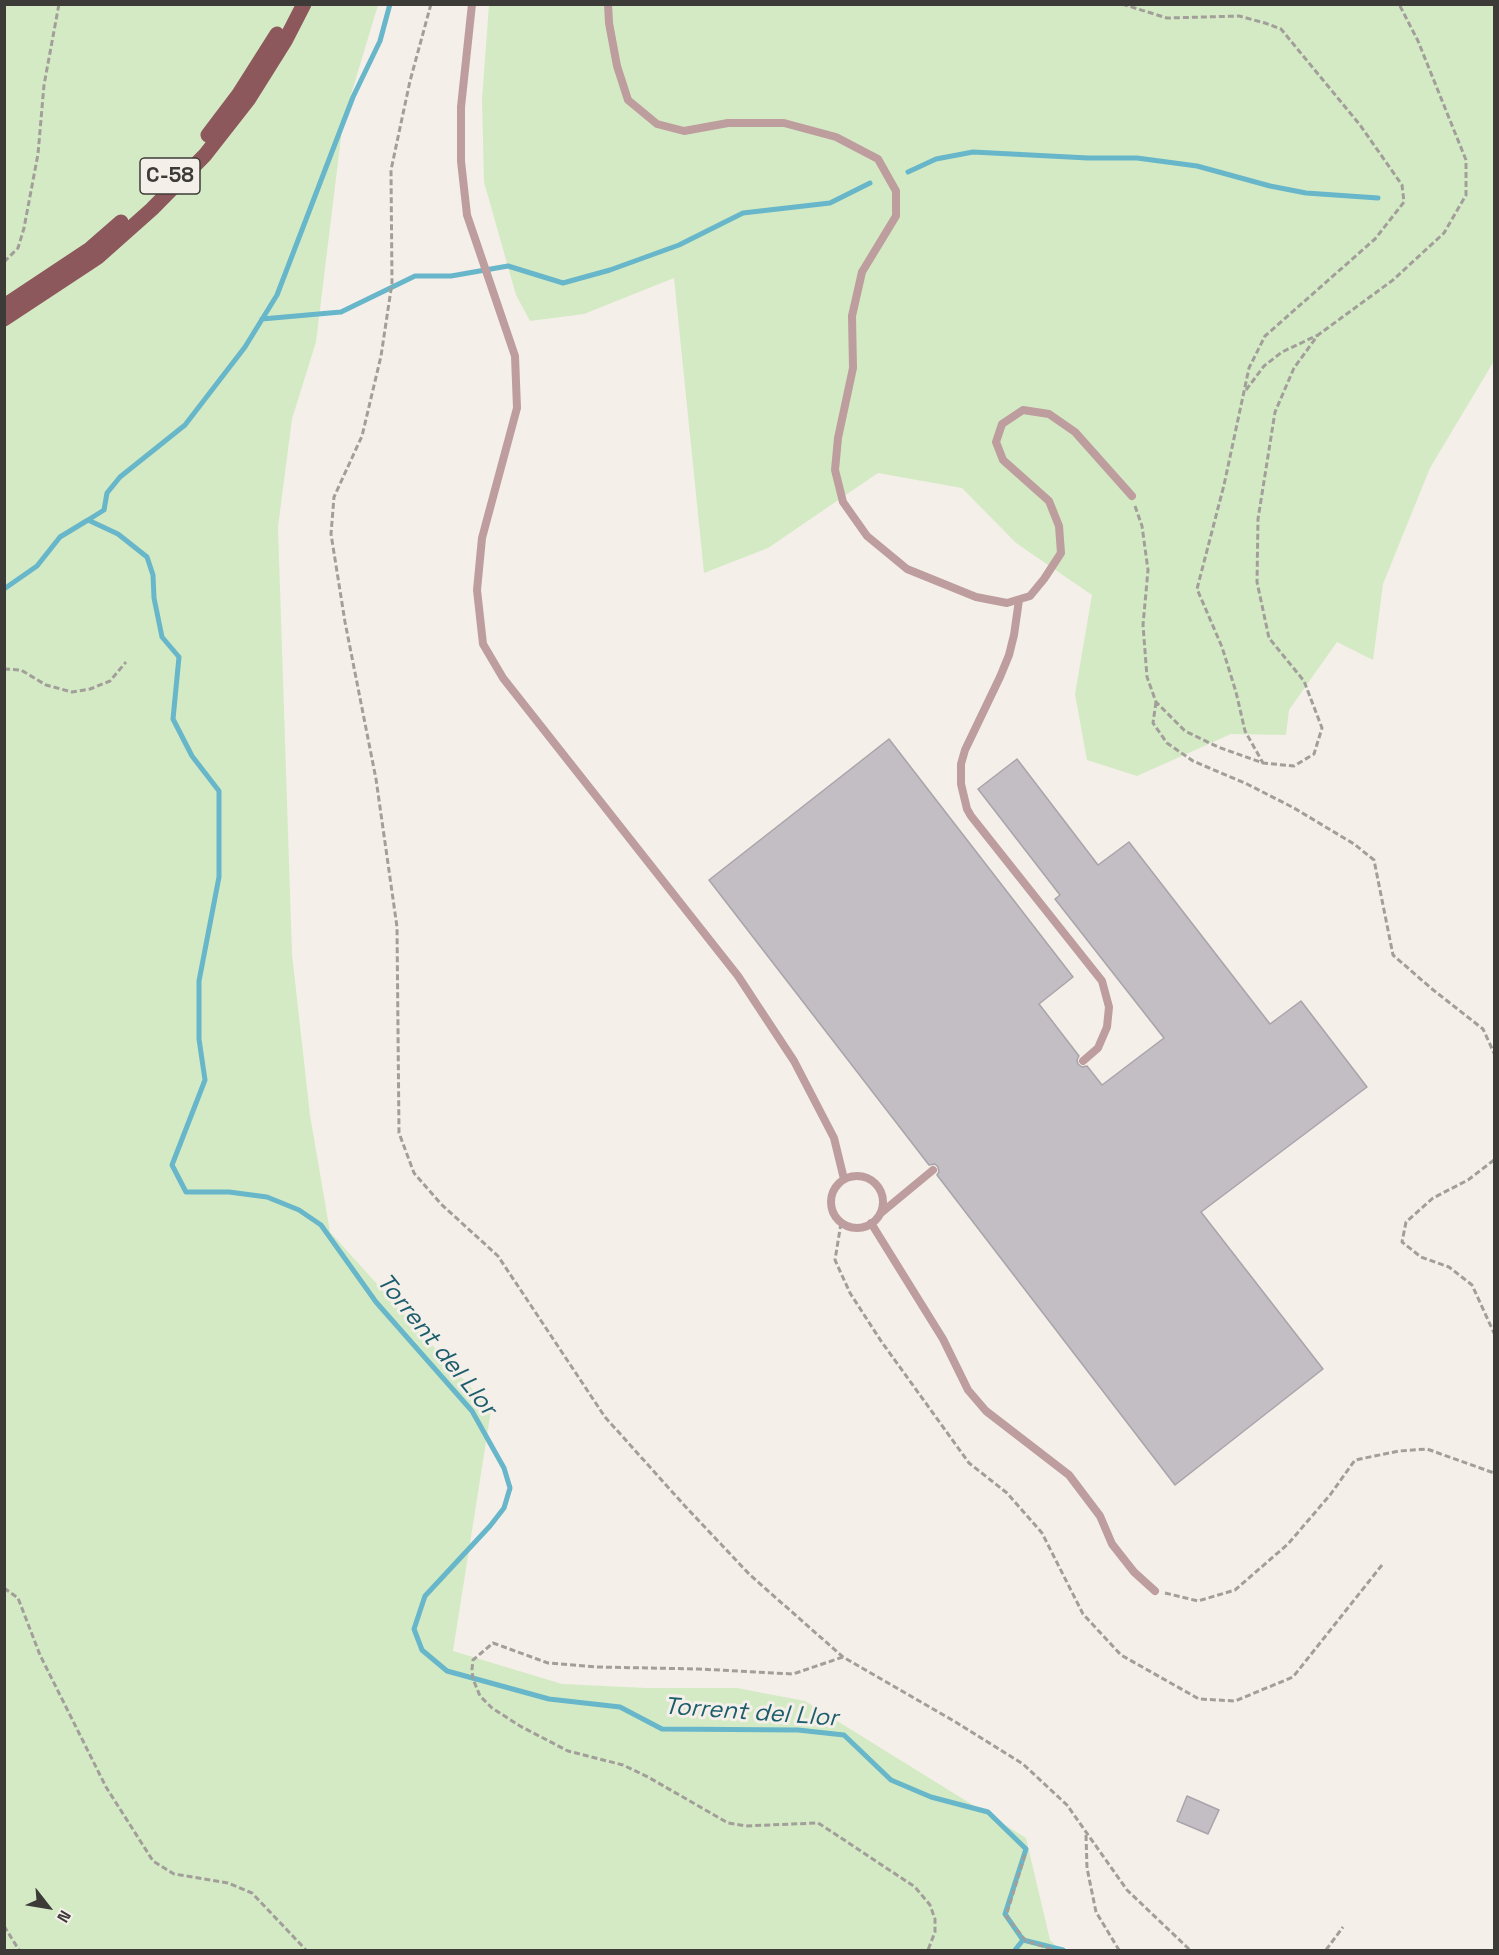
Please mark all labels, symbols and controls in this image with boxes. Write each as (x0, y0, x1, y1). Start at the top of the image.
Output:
road number: C-58 (140, 158, 200, 194)
water label: Torrent del Llor (370, 1268, 502, 1422)
water label: Torrent del Llor (663, 1693, 839, 1733)
north arrow (18, 1877, 78, 1937)
text: N (52, 1907, 76, 1927)

